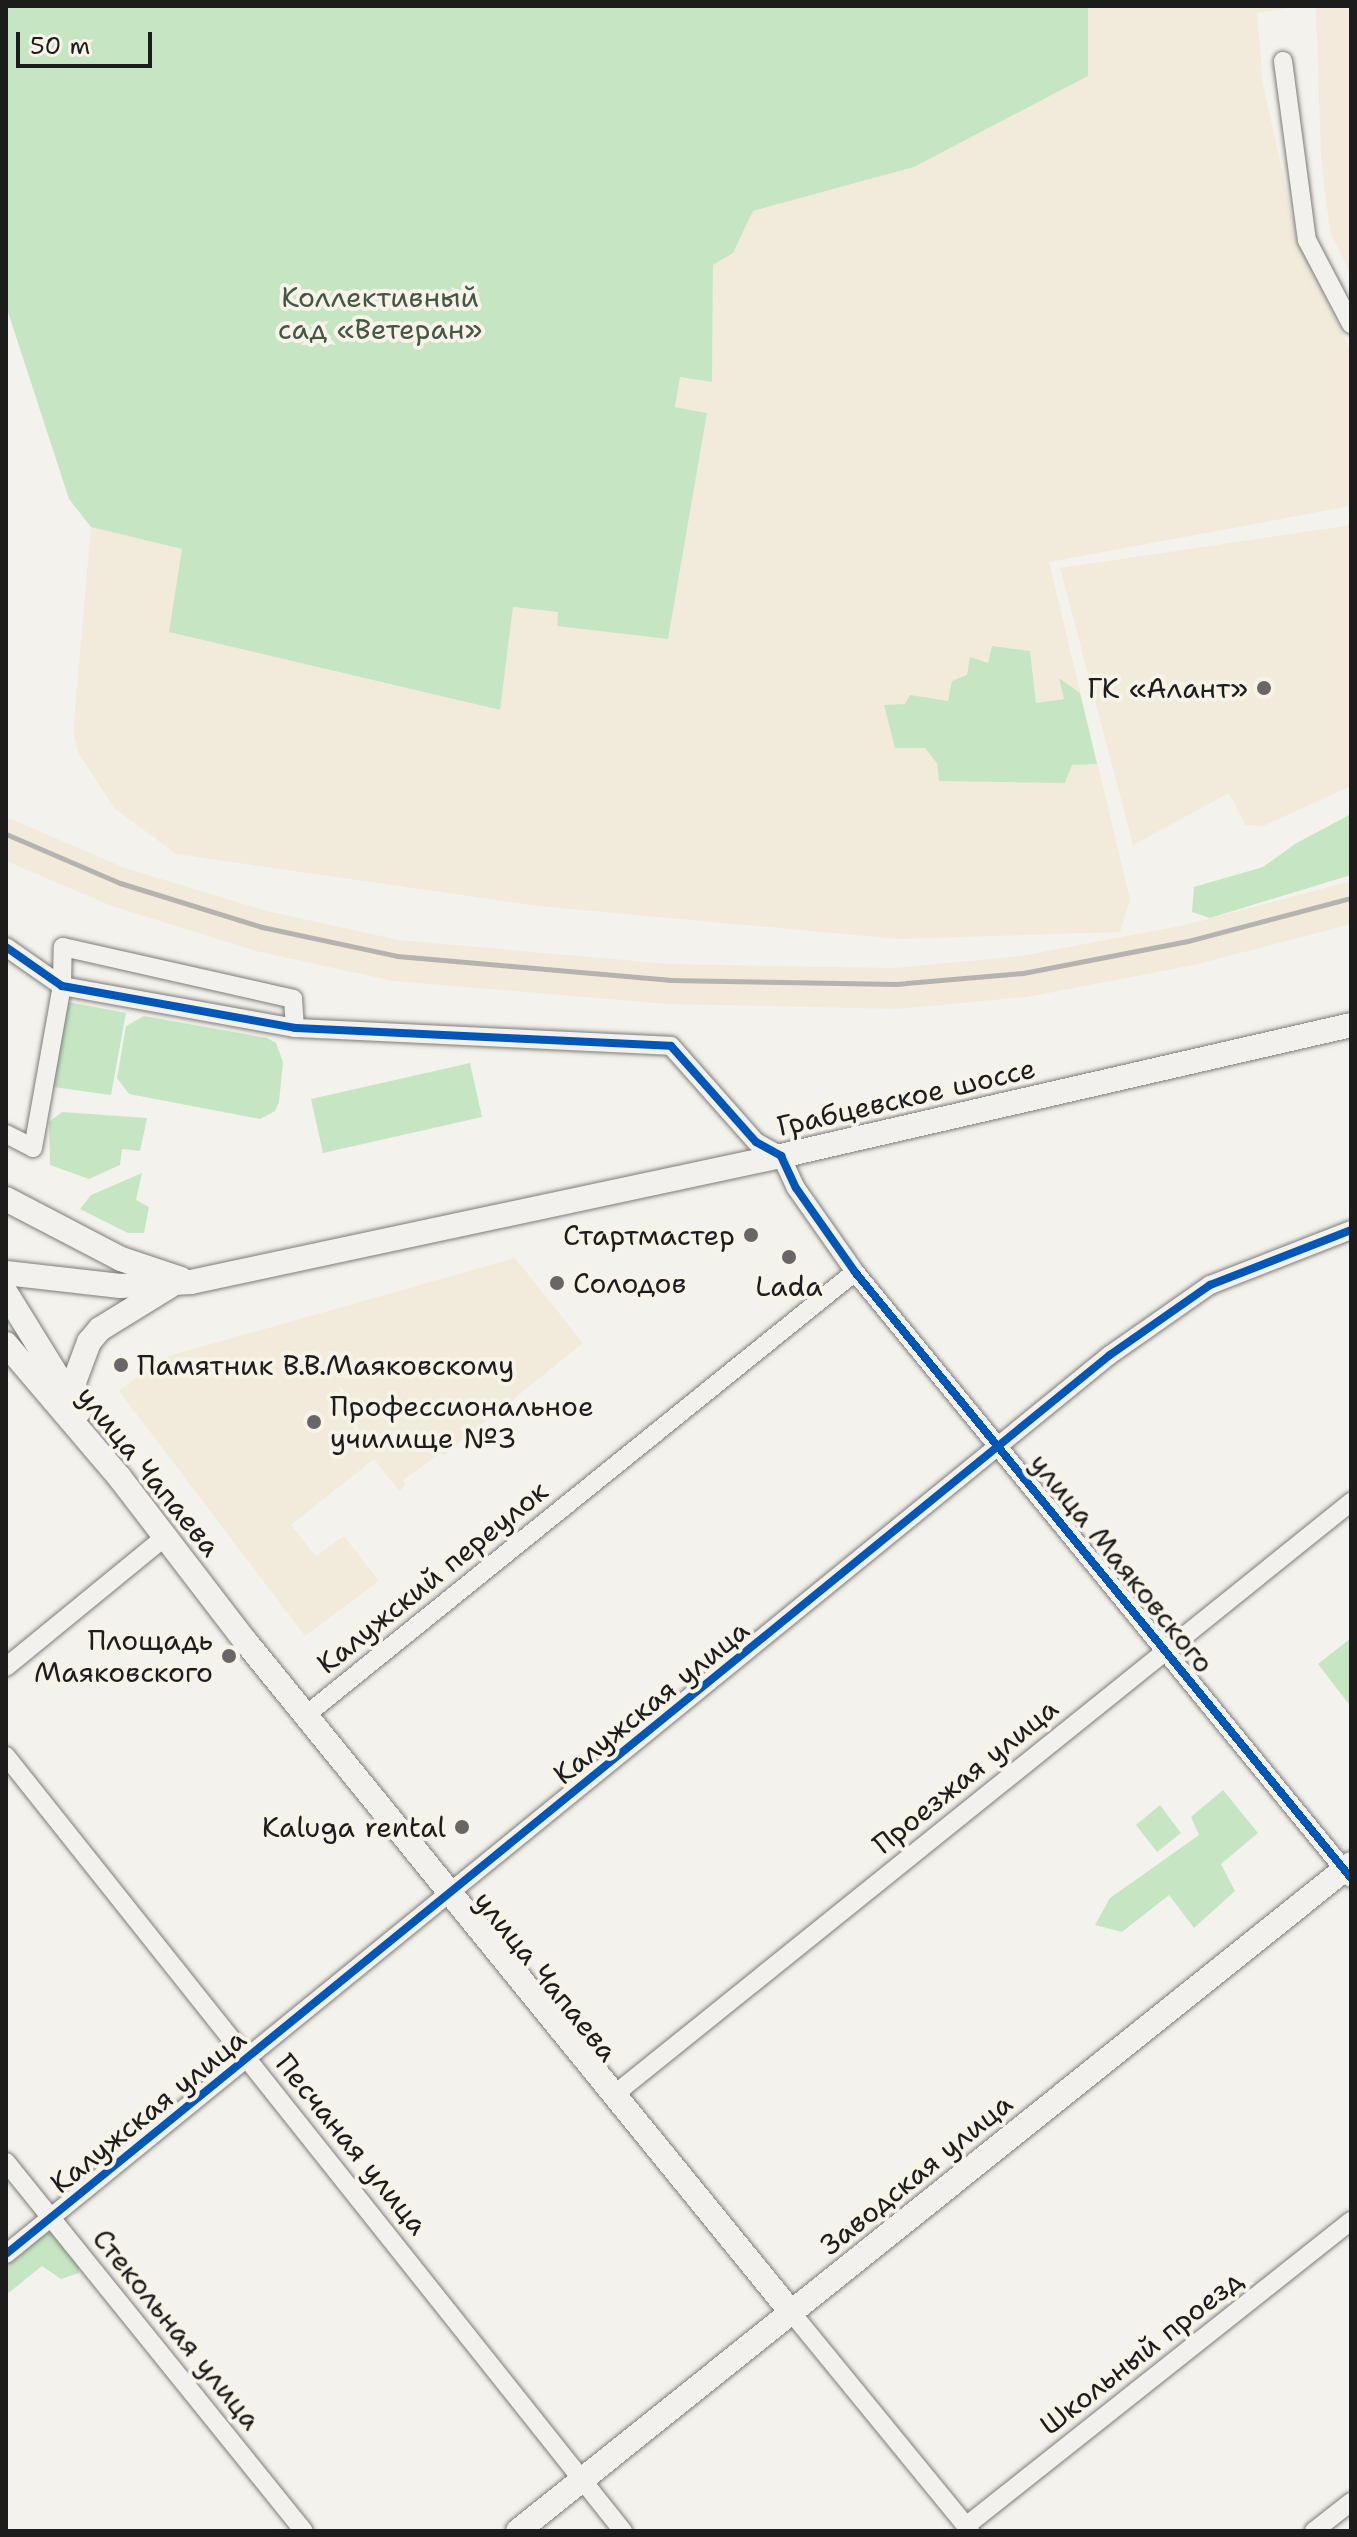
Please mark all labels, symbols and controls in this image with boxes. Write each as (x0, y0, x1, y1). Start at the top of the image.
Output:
scale bar (20, 16, 156, 66)
text: 50 m (30, 30, 90, 62)
park label: Коллективный сад «Ветеран» (278, 280, 482, 346)
place label: ГК «Алант» (1087, 671, 1248, 705)
marker: ГК «Алант» (1255, 679, 1273, 697)
street label: Грабцевское шоссе (774, 1051, 1038, 1143)
place label: Стартмастер (563, 1218, 735, 1252)
marker: Стартмастер (742, 1226, 760, 1244)
marker: Lada (780, 1248, 798, 1266)
place label: Солодов (573, 1266, 686, 1300)
place label: Lada (755, 1269, 823, 1303)
marker: Солодов (548, 1274, 566, 1292)
place label: Памятник В.В.Маяковскому (137, 1348, 514, 1382)
marker: Памятник В.В.Маяковскому (112, 1356, 130, 1374)
street label: улица Чапаева (70, 1379, 228, 1563)
place label: Профессиональное училище №3 (330, 1389, 594, 1455)
marker: Профессиональное училище №3 (305, 1413, 323, 1431)
street label: улица Маяковского (1023, 1446, 1221, 1680)
street label: Калужский переулок (310, 1474, 554, 1680)
street label: Калужская улица (547, 1613, 755, 1791)
place label: Площадь Маяковского (34, 1623, 213, 1689)
marker: Площадь Маяковского (220, 1647, 238, 1665)
street label: Проезжая улица (866, 1691, 1064, 1861)
place label: Kaluga rental (262, 1810, 446, 1844)
marker: Kaluga rental (453, 1818, 471, 1836)
street label: улица Чапаева (467, 1884, 625, 2068)
street label: Калужская улица (44, 2022, 252, 2200)
street label: Песчаная улица (269, 2047, 435, 2241)
street label: Заводская улица (813, 2086, 1019, 2262)
street label: Стекольная улица (86, 2222, 268, 2436)
street label: Школьный проезд (1033, 2262, 1249, 2442)

